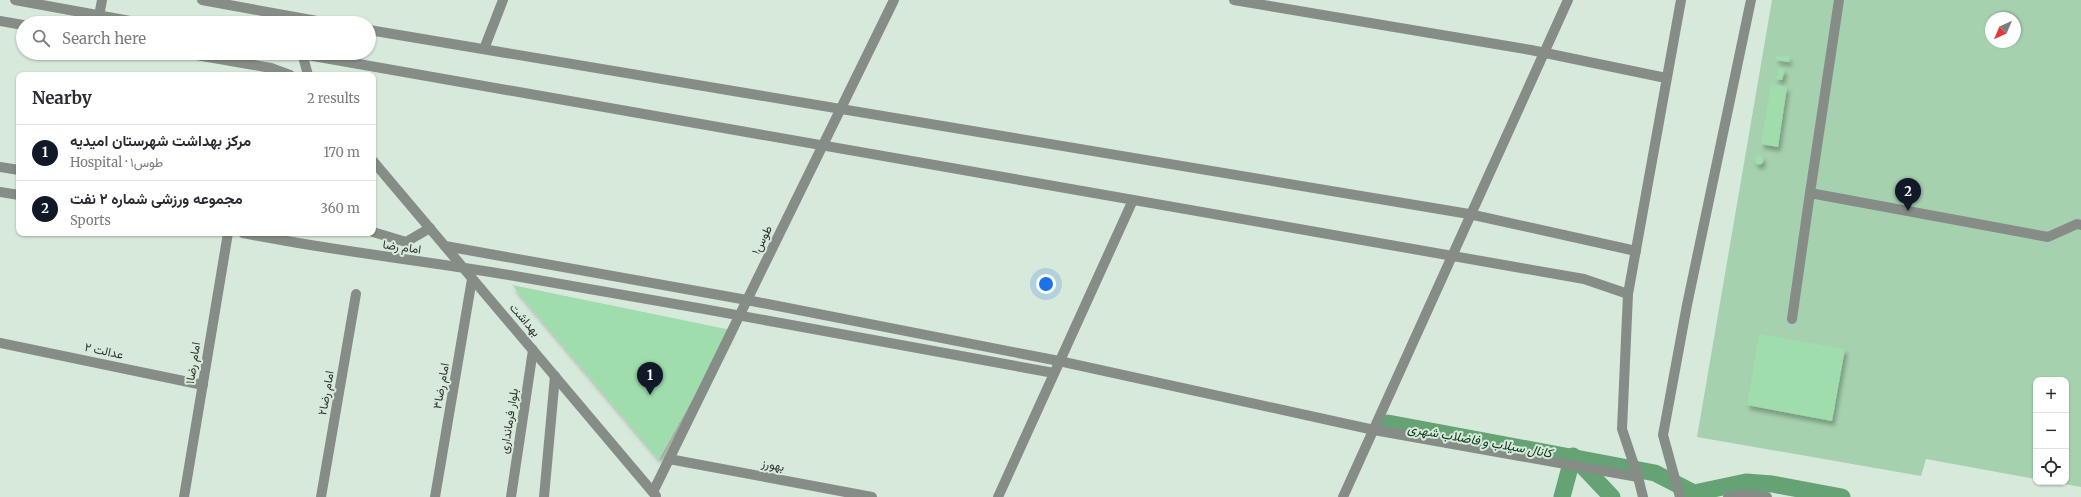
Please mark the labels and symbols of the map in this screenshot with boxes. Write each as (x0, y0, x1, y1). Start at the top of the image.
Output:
north arrow (1985, 12, 2021, 48)
pin: 2 (1895, 178, 1921, 211)
street label: طوس۱ (748, 222, 776, 257)
street label: امام رضا (382, 236, 422, 258)
your location (1036, 274, 1056, 294)
street label: بهداشت (506, 300, 544, 340)
street label: عدالت ۲ (83, 339, 125, 362)
street label: امام رضا۱ (182, 341, 204, 385)
street label: امام رضا۳ (429, 362, 453, 410)
pin: 1 (637, 362, 663, 395)
street label: امام رضا۲ (314, 369, 338, 417)
street label: بلوار فرمانداری (496, 387, 522, 455)
water label: کانال سیلاب و فاضلاب شهری (1406, 419, 1556, 462)
street label: بهورز (759, 455, 786, 475)

